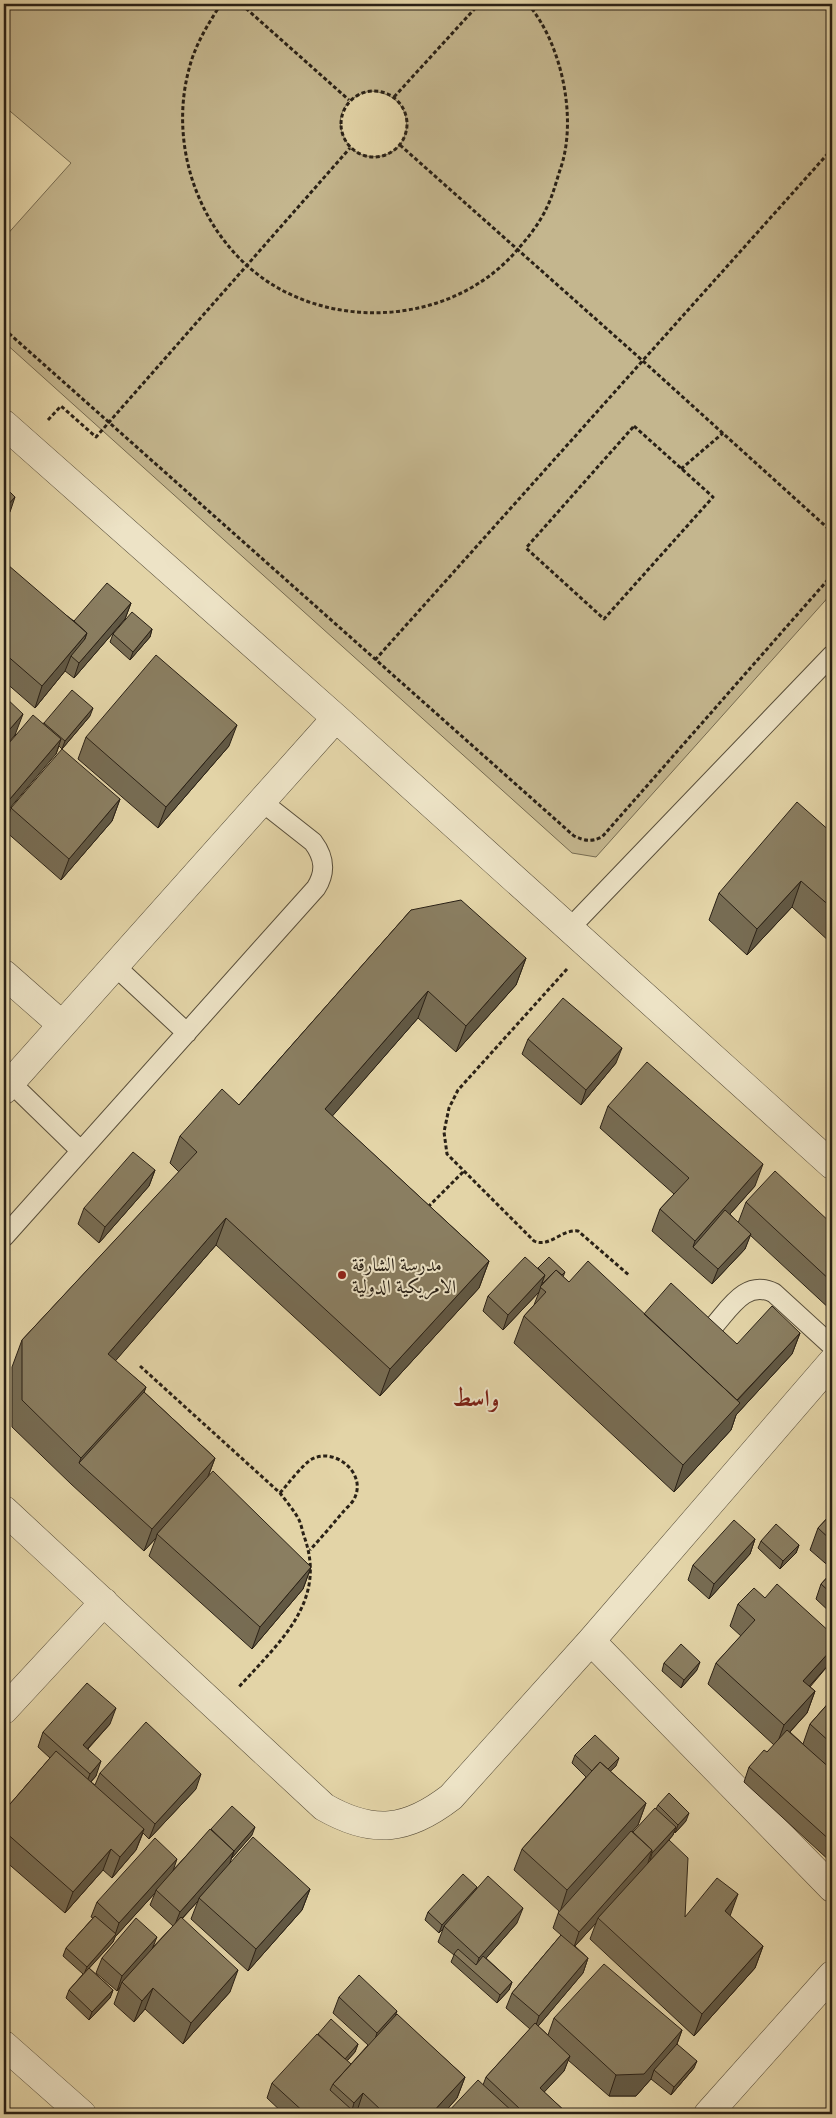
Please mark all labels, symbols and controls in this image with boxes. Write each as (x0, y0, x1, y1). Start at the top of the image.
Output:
place label: مدرسة الشارقة الامريكية الدولية (352, 1252, 456, 1300)
marker: مدرسة الشارقة الامريكية الدولية (336, 1269, 348, 1281)
district label: واسط (453, 1382, 499, 1415)

